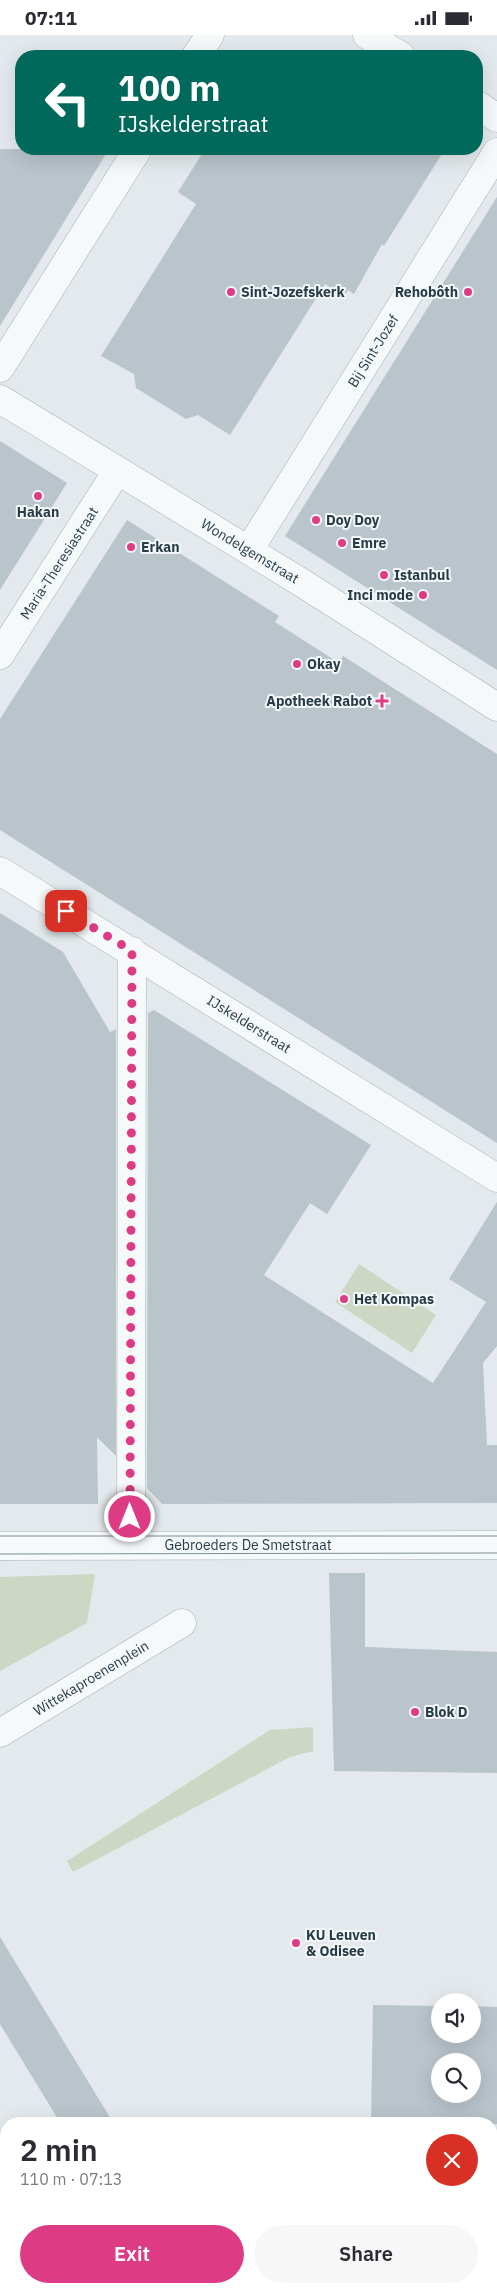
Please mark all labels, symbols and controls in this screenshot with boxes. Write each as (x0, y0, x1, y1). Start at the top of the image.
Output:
text: 07:11 (25, 6, 77, 30)
text: 100 m (118, 65, 221, 111)
icon: left (35, 70, 100, 135)
text: IJskelderstraat (118, 109, 268, 138)
place label: Sint-Jozefskerk (241, 283, 345, 301)
place label: Rehobôth (395, 283, 458, 301)
marker: Sint-Jozefskerk (225, 286, 237, 298)
marker: Rehobôth (462, 286, 474, 298)
street label: Bij Sint-Jozef (344, 311, 403, 391)
marker: Hakan (32, 490, 44, 502)
street label: Maria-Theresiastraat (16, 503, 102, 623)
place label: Hakan (17, 503, 59, 521)
place label: Doy Doy (326, 511, 380, 529)
marker: Doy Doy (310, 514, 322, 526)
street label: Wondelgemstraat (198, 515, 302, 587)
place label: Emre (352, 534, 387, 552)
marker: Emre (336, 537, 348, 549)
place label: Erkan (141, 538, 180, 556)
marker: Erkan (125, 541, 137, 553)
place label: Istanbul (394, 566, 450, 584)
marker: Istanbul (378, 569, 390, 581)
place label: Inci mode (347, 586, 413, 604)
marker: Inci mode (417, 589, 429, 601)
place label: Okay (307, 655, 341, 673)
marker: Okay (291, 658, 303, 670)
place label: Apotheek Rabot (266, 692, 372, 710)
marker: Apotheek Rabot (376, 695, 388, 707)
pin (45, 890, 87, 932)
icon: arrive (52, 897, 80, 925)
street label: IJskelderstraat (204, 991, 294, 1057)
place label: Het Kompas (354, 1290, 434, 1308)
marker: Het Kompas (338, 1293, 350, 1305)
position arrow (103, 1490, 155, 1542)
street label: Gebroeders De Smetstraat (164, 1536, 332, 1554)
street label: Wittekaproenenplein (30, 1636, 152, 1720)
place label: Blok D (425, 1703, 468, 1721)
marker: Blok D (409, 1706, 421, 1718)
place label: KU Leuven & Odisee (306, 1926, 376, 1960)
marker: KU Leuven & Odisee (290, 1937, 302, 1949)
map controls (431, 1993, 481, 2103)
button: sound (431, 1993, 481, 2043)
button: search (431, 2053, 481, 2103)
text: 2 min (20, 2130, 98, 2169)
button: close (426, 2134, 478, 2186)
text: 110 m · 07:13 (20, 2169, 122, 2189)
button: Exit (20, 2225, 244, 2283)
button: Share (254, 2225, 478, 2283)

